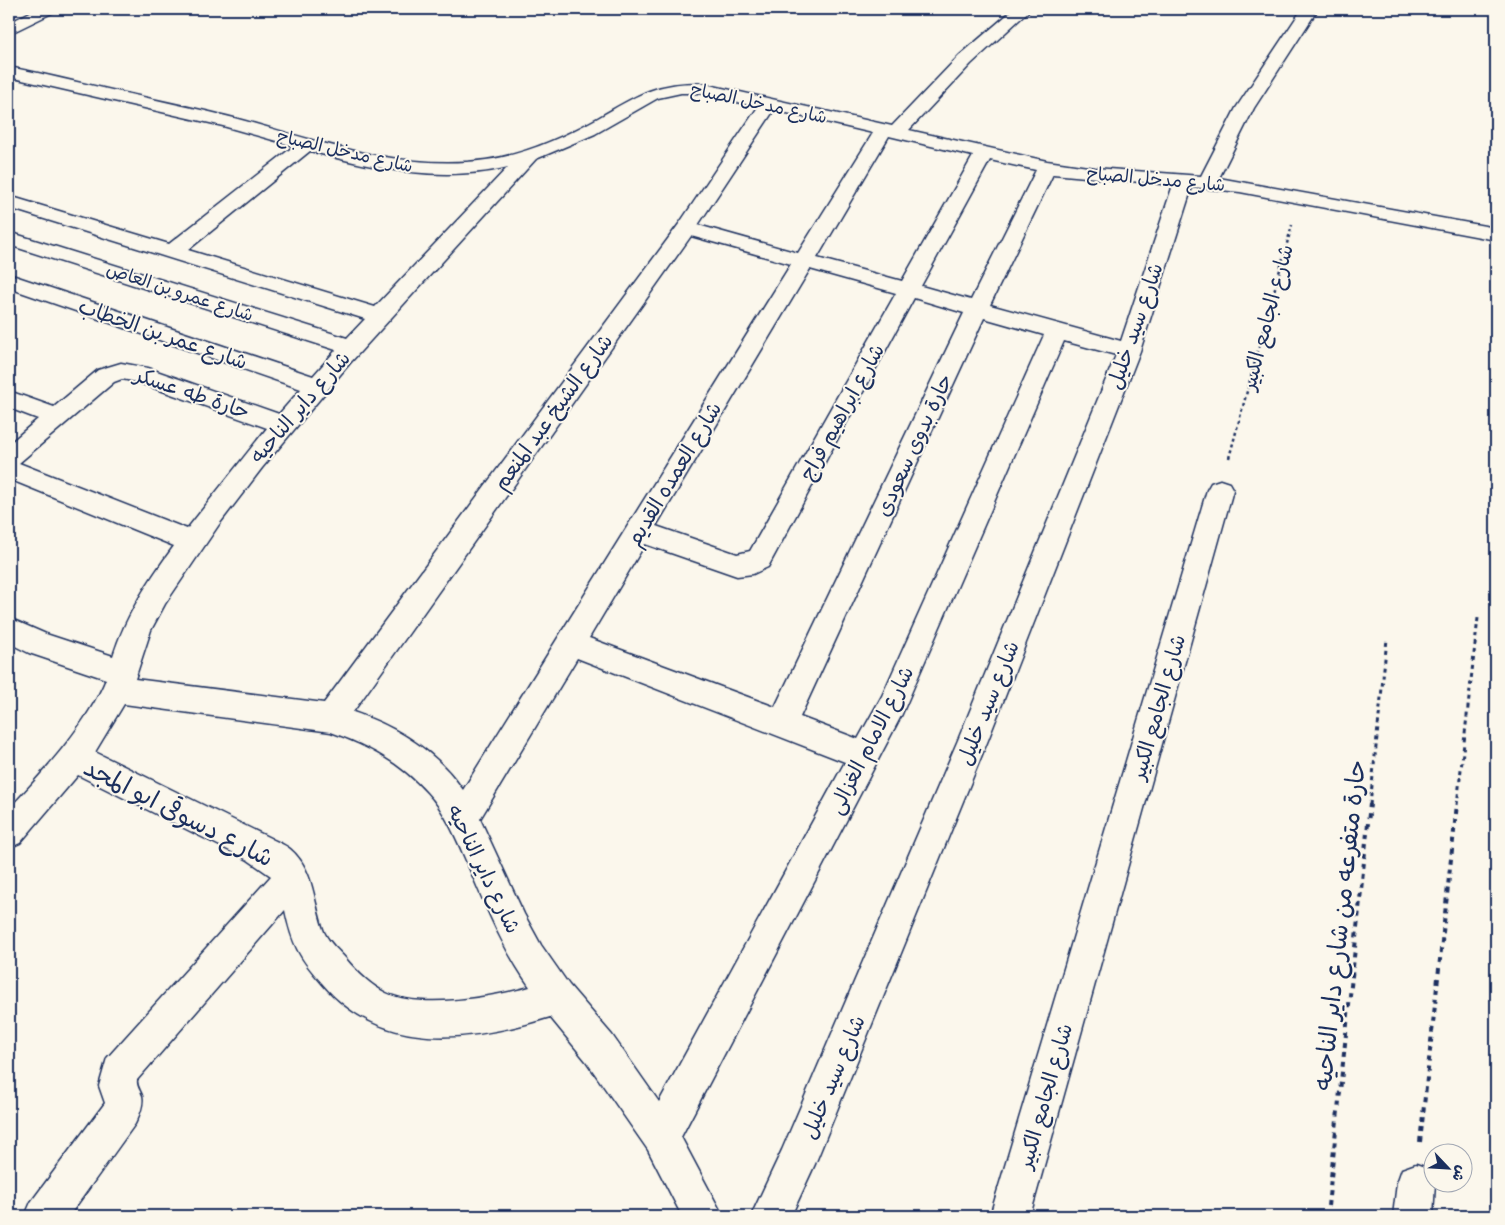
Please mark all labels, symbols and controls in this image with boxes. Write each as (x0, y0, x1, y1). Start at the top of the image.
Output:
street label: شارع مدخل الصباح (689, 78, 829, 129)
street label: شارع مدخل الصباح (275, 125, 415, 178)
street label: شارع مدخل الصباح (1086, 162, 1226, 197)
street label: شارع الجامع الكبير (1235, 241, 1301, 395)
street label: شارع عمرو بن العاص (103, 258, 256, 327)
street label: شارع سيد خليل (1101, 259, 1171, 393)
street label: شارع عمر بن الخطاب (74, 293, 251, 377)
street label: شارع الشيخ عبد المنعم (488, 329, 621, 497)
street label: شارع ابراهيم فراج (794, 339, 893, 486)
street label: شارع داير الناحيه (244, 346, 357, 470)
street label: حارة طه عسكر (129, 361, 253, 425)
street label: حارة بدوى سعودى (870, 370, 958, 520)
street label: شارع العمده القديم (621, 397, 730, 553)
street label: شارع الجامع الكبير (1124, 631, 1193, 785)
street label: شارع سيد خليل (951, 637, 1027, 770)
street label: شارع الامام الغزالى (822, 662, 922, 820)
street label: شارع دسوقى ابو المجد (78, 751, 279, 875)
street label: حارة متفرعه من شارع داير الناحيه (1307, 758, 1374, 1092)
street label: شارع داير الناحيه (440, 800, 526, 939)
street label: شارع سيد خليل (795, 1011, 873, 1144)
street label: شارع الجامع الكبير (1011, 1020, 1080, 1174)
north arrow (1422, 1142, 1472, 1192)
text: ش (1448, 1163, 1470, 1184)

